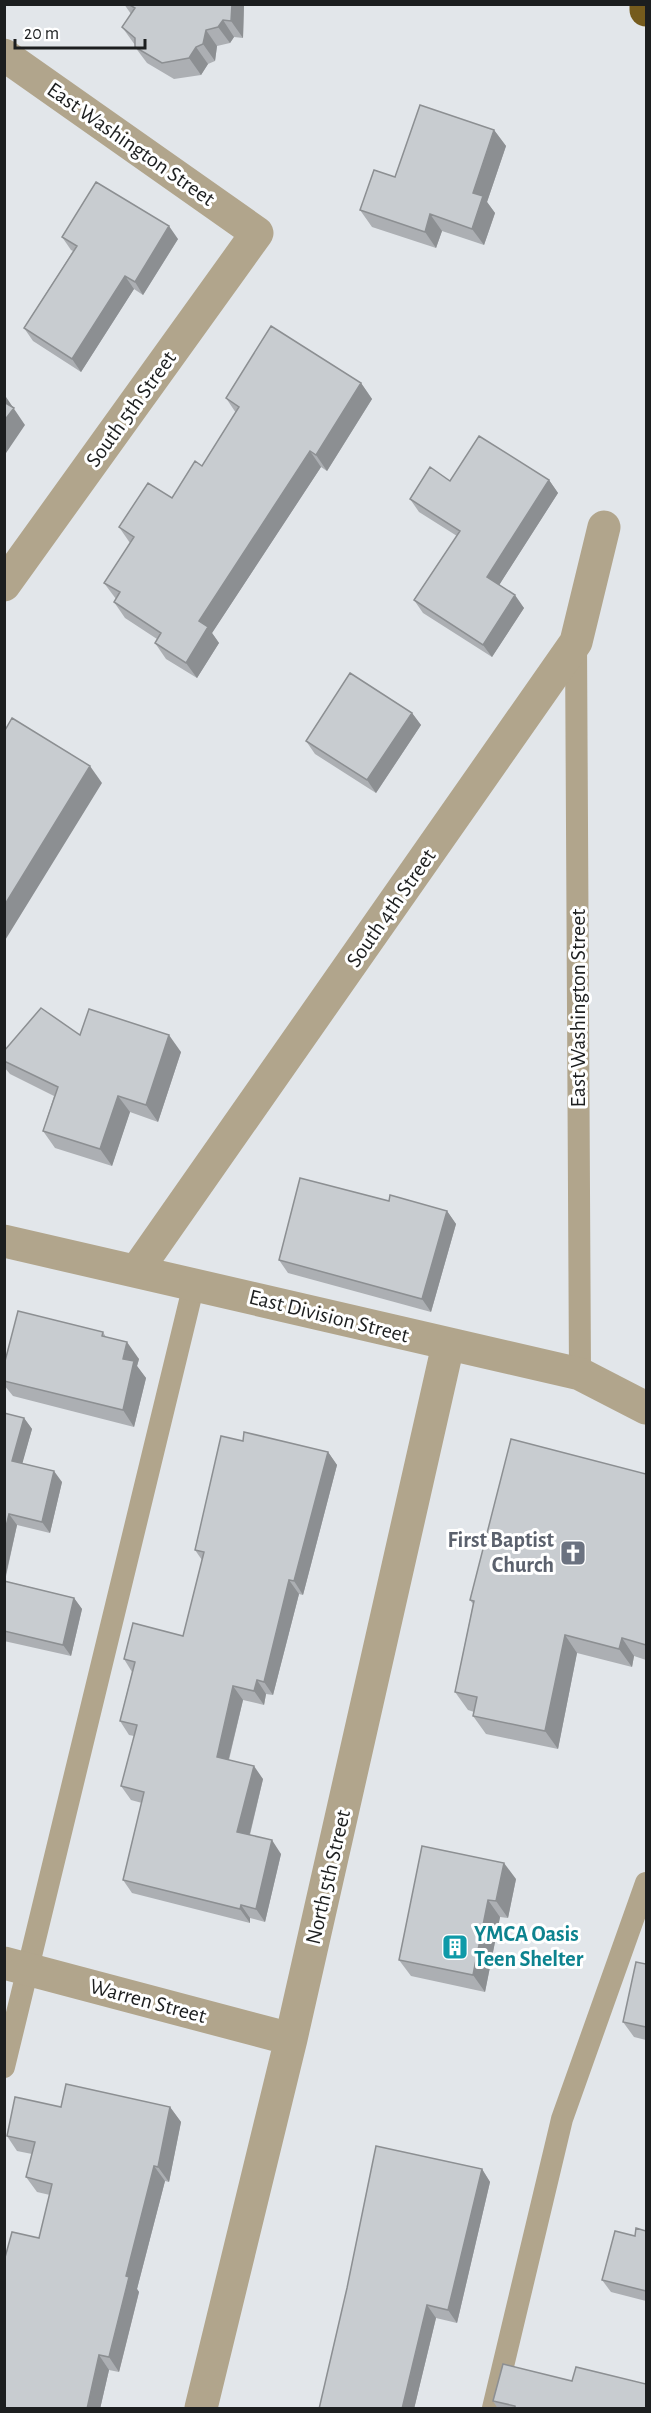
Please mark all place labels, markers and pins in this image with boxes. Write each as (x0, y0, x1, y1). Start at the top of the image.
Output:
place label: First Baptist Church (448, 1529, 555, 1576)
church icon: First Baptist Church (558, 1538, 588, 1568)
place label: YMCA Oasis Teen Shelter (474, 1923, 584, 1970)
building icon: YMCA Oasis Teen Shelter (440, 1932, 470, 1962)

